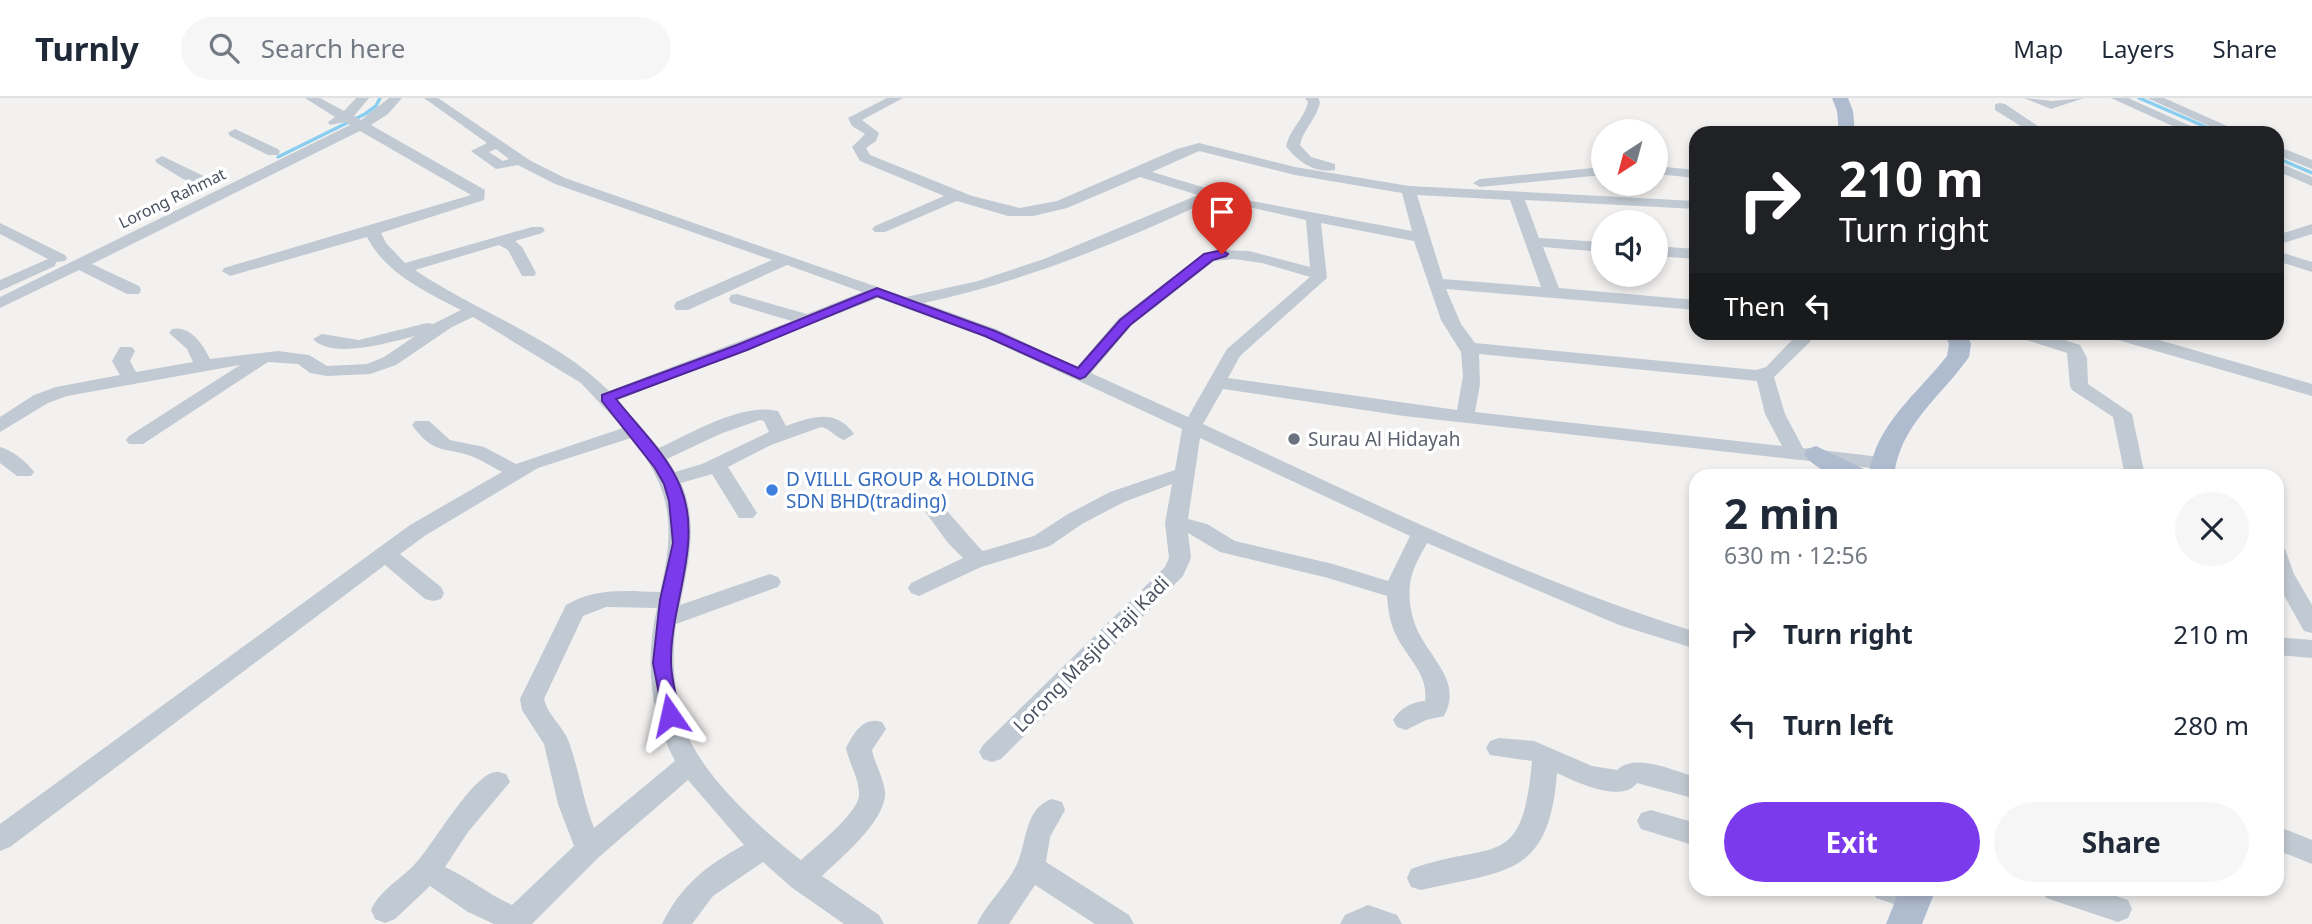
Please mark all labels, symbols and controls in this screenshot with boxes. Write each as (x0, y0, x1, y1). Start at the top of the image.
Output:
search box (181, 17, 671, 80)
text: Turnly (35, 26, 139, 71)
icon: search (205, 29, 243, 67)
text: Search here (261, 30, 405, 66)
text: Map (2013, 32, 2063, 65)
text: Layers (2101, 32, 2175, 65)
text: Share (2213, 32, 2277, 65)
north arrow (1591, 119, 1668, 196)
map controls (1591, 119, 1668, 287)
text: 210 m (1839, 145, 1984, 211)
icon: right (1724, 154, 1815, 245)
street label: Lorong Rahmat (115, 162, 229, 233)
pin (1192, 182, 1252, 254)
icon: arrive (1203, 193, 1241, 231)
text: Turn right (1839, 208, 1989, 251)
button: sound (1591, 210, 1668, 287)
icon: left (1799, 287, 1837, 325)
text: Then (1724, 288, 1785, 324)
place label: Surau Al Hidayah (1308, 426, 1460, 452)
marker: Surau Al Hidayah (1286, 431, 1302, 447)
place label: D VILLL GROUP & HOLDING SDN BHD(trading) (786, 466, 1035, 514)
marker: D VILLL GROUP & HOLDING SDN BHD(trading) (764, 482, 780, 498)
text: 2 min (1724, 484, 1840, 541)
button: close (2175, 492, 2249, 566)
text: 630 m · 12:56 (1724, 539, 1868, 571)
street label: Lorong Masjid Haji Kadi (1007, 570, 1175, 738)
icon: right (1724, 615, 1762, 653)
text: Turn right (1783, 616, 1913, 652)
text: 210 m (2173, 616, 2249, 652)
position arrow (633, 678, 707, 752)
icon: left (1724, 706, 1762, 744)
text: Turn left (1783, 707, 1894, 743)
text: 280 m (2173, 707, 2249, 743)
button: Exit (1724, 802, 1980, 882)
button: Share (1994, 802, 2249, 882)

